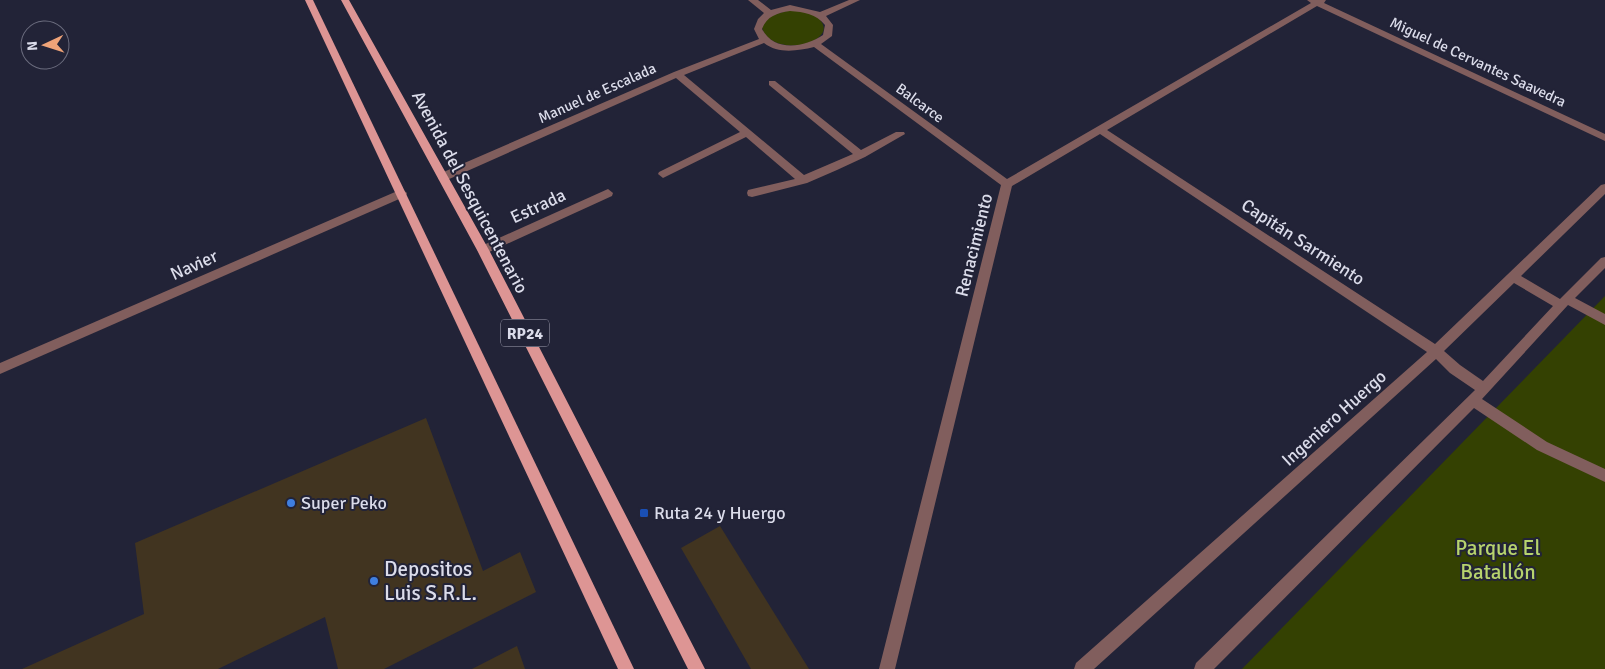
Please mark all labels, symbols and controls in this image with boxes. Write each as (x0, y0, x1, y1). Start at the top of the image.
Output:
street label: Miguel de Cervantes Saavedra (1387, 13, 1569, 111)
north arrow (20, 20, 70, 70)
text: N (24, 40, 41, 51)
street label: Manuel de Escalada (535, 59, 659, 127)
street label: Balcarce (892, 79, 948, 127)
street label: Avenida del Sesquicentenario (407, 87, 533, 297)
street label: Estrada (507, 184, 569, 228)
street label: Renacimiento (951, 191, 997, 299)
street label: Capitán Sarmiento (1237, 194, 1369, 290)
street label: Navier (167, 245, 221, 285)
road number: RP24 (501, 319, 549, 346)
street label: Ingeniero Huergo (1277, 365, 1391, 471)
place label: Super Peko (301, 492, 387, 514)
marker: Super Peko (285, 497, 297, 509)
place label: Ruta 24 y Huergo (654, 502, 786, 524)
marker: Ruta 24 y Huergo (638, 507, 650, 519)
park label: Parque El Batallón (1455, 535, 1541, 585)
place label: Depositos Luis S.R.L. (384, 556, 477, 606)
marker: Depositos Luis S.R.L. (368, 575, 380, 587)

